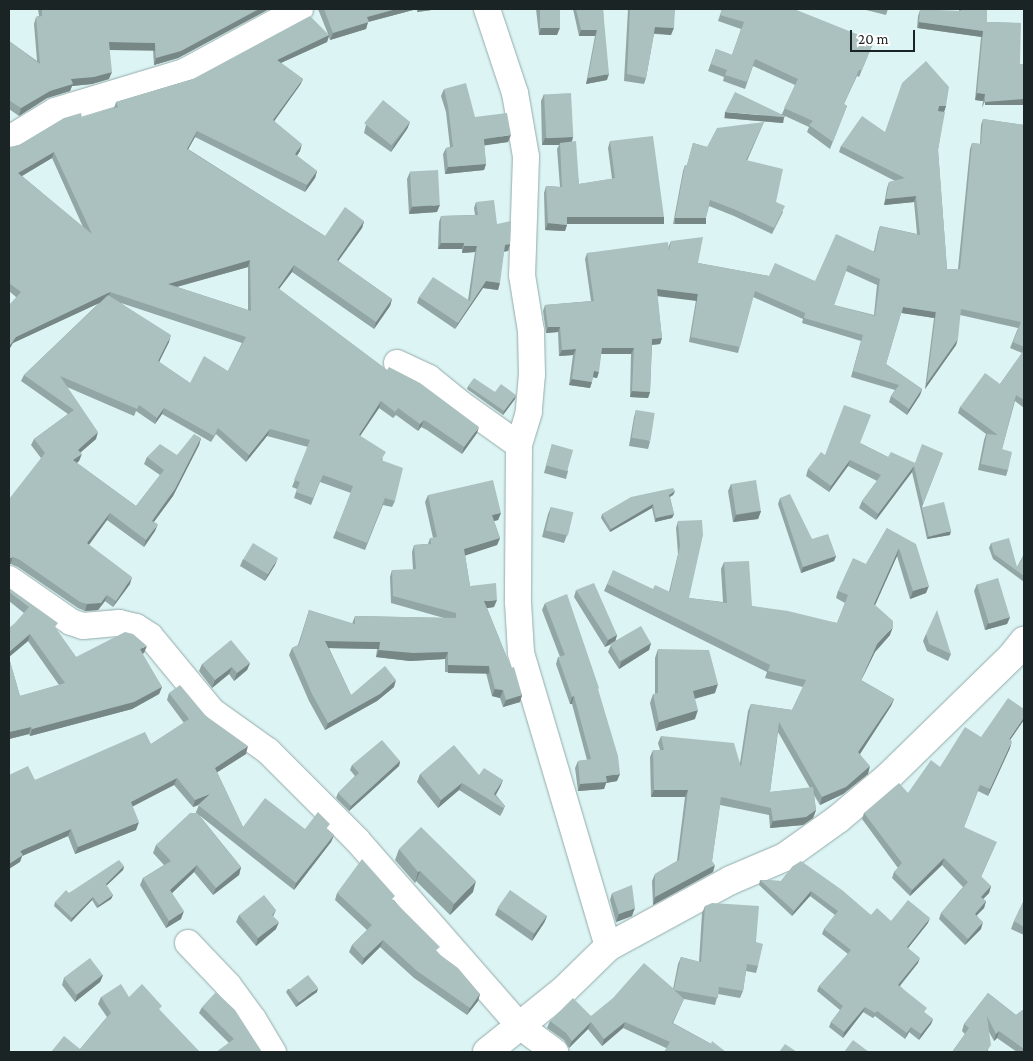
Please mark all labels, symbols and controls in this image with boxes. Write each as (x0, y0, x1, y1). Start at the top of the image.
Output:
scale bar (853, 20, 918, 52)
text: 20 m (858, 31, 889, 47)

